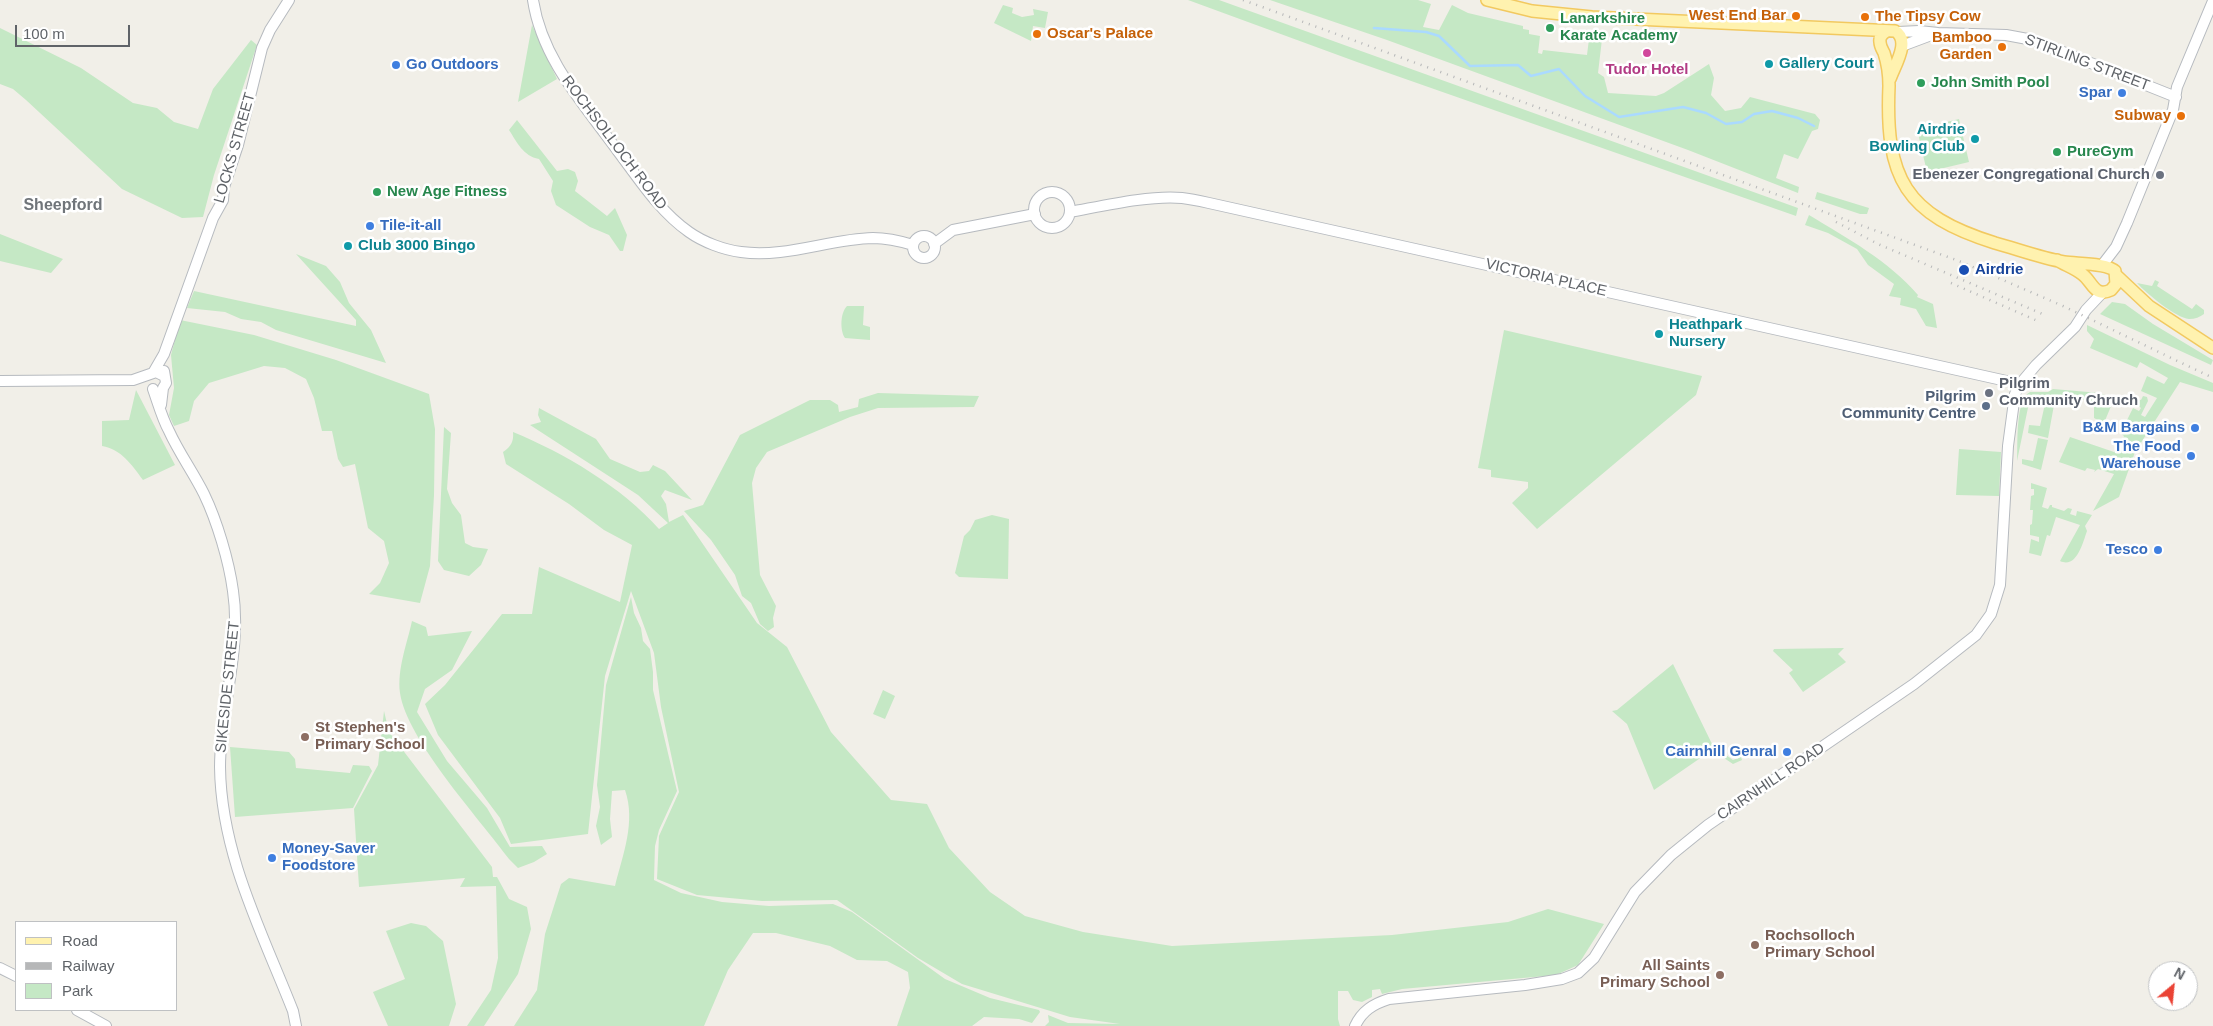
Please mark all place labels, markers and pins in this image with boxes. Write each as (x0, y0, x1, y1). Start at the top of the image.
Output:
place label: West End Bar (1689, 7, 1786, 25)
place label: The Tipsy Cow (1875, 8, 1981, 26)
place label: Lanarkshire Karate Academy (1560, 10, 1678, 45)
marker: West End Bar (1790, 10, 1802, 22)
marker: The Tipsy Cow (1859, 11, 1871, 23)
marker: Lanarkshire Karate Academy (1544, 22, 1556, 34)
place label: Oscar's Palace (1047, 25, 1153, 43)
marker: Oscar's Palace (1031, 28, 1043, 40)
place label: Bamboo Garden (1932, 29, 1992, 64)
marker: Bamboo Garden (1996, 41, 2008, 53)
marker: Tudor Hotel (1641, 47, 1653, 59)
place label: Gallery Court (1779, 55, 1874, 73)
place label: Go Outdoors (406, 56, 498, 74)
marker: Gallery Court (1763, 58, 1775, 70)
marker: Go Outdoors (390, 59, 402, 71)
place label: Tudor Hotel (1605, 61, 1689, 79)
place label: John Smith Pool (1931, 74, 2049, 92)
marker: John Smith Pool (1915, 77, 1927, 89)
place label: Spar (2079, 84, 2112, 102)
marker: Spar (2116, 87, 2128, 99)
place label: Subway (2114, 107, 2171, 125)
marker: Subway (2175, 110, 2187, 122)
place label: Airdrie Bowling Club (1869, 121, 1965, 156)
marker: Airdrie Bowling Club (1969, 133, 1981, 145)
place label: PureGym (2067, 143, 2134, 161)
marker: PureGym (2051, 146, 2063, 158)
place label: Ebenezer Congregational Church (1912, 166, 2150, 184)
marker: Ebenezer Congregational Church (2154, 169, 2166, 181)
place label: New Age Fitness (387, 183, 507, 201)
marker: New Age Fitness (371, 186, 383, 198)
place label: Tile-it-all (380, 217, 441, 235)
marker: Tile-it-all (364, 220, 376, 232)
place label: Club 3000 Bingo (358, 237, 476, 255)
marker: Club 3000 Bingo (342, 240, 354, 252)
place label: Airdrie (1975, 261, 2023, 279)
marker: Airdrie (1957, 263, 1971, 277)
place label: Heathpark Nursery (1669, 316, 1742, 351)
marker: Heathpark Nursery (1653, 328, 1665, 340)
place label: Pilgrim Community Chruch (1999, 375, 2138, 410)
marker: Pilgrim Community Chruch (1983, 387, 1995, 399)
place label: Pilgrim Community Centre (1842, 388, 1976, 423)
marker: Pilgrim Community Centre (1980, 400, 1992, 412)
place label: B&M Bargains (2082, 419, 2185, 437)
marker: B&M Bargains (2189, 422, 2201, 434)
place label: The Food Warehouse (2101, 438, 2181, 473)
marker: The Food Warehouse (2185, 450, 2197, 462)
place label: Tesco (2106, 541, 2148, 559)
marker: Tesco (2152, 544, 2164, 556)
place label: St Stephen's Primary School (315, 719, 425, 754)
marker: St Stephen's Primary School (299, 731, 311, 743)
place label: Cairnhill Genral (1665, 743, 1777, 761)
marker: Cairnhill Genral (1781, 746, 1793, 758)
place label: Money-Saver Foodstore (282, 840, 375, 875)
marker: Money-Saver Foodstore (266, 852, 278, 864)
place label: Rochsolloch Primary School (1765, 927, 1875, 962)
marker: Rochsolloch Primary School (1749, 939, 1761, 951)
place label: All Saints Primary School (1600, 957, 1710, 992)
marker: All Saints Primary School (1714, 969, 1726, 981)

